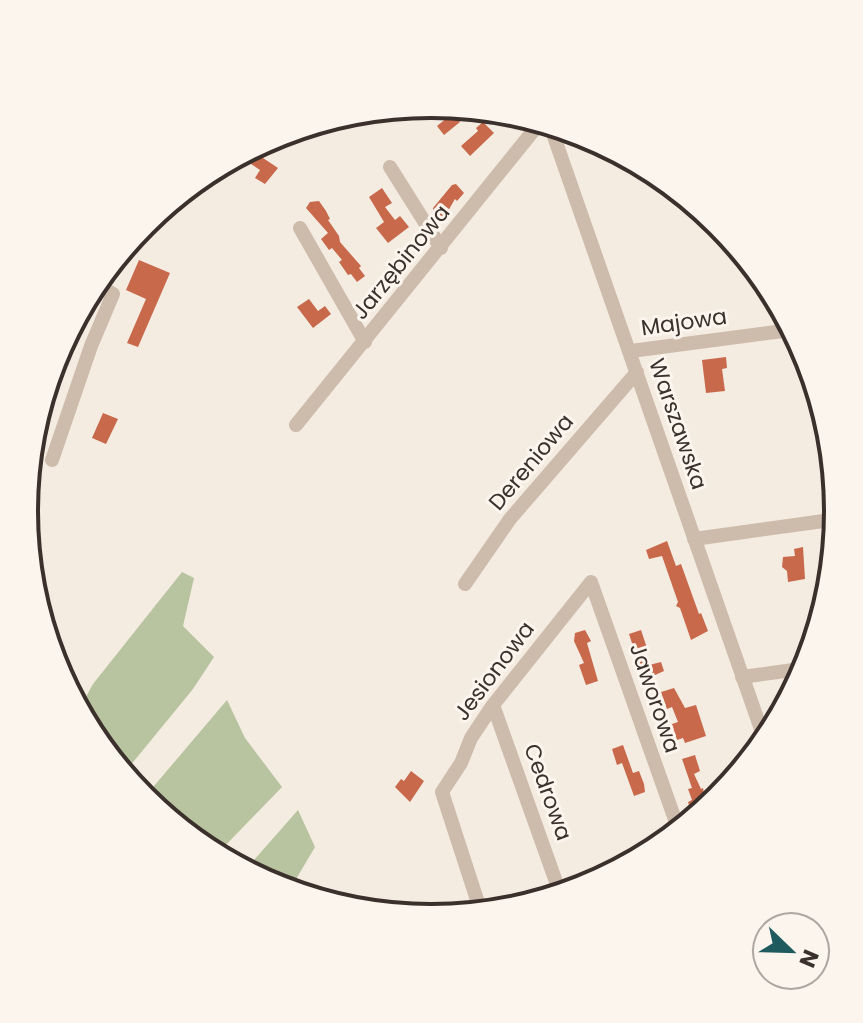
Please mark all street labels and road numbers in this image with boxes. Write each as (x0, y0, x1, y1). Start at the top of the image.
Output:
street label: Jarzębinowa (345, 198, 457, 326)
street label: Majowa (639, 301, 729, 343)
street label: Warszawska (641, 354, 715, 494)
street label: Dereniowa (481, 407, 581, 517)
street label: Jesionowa (446, 615, 542, 727)
street label: Jaworowa (622, 639, 688, 757)
street label: Cedrowa (516, 739, 580, 845)

